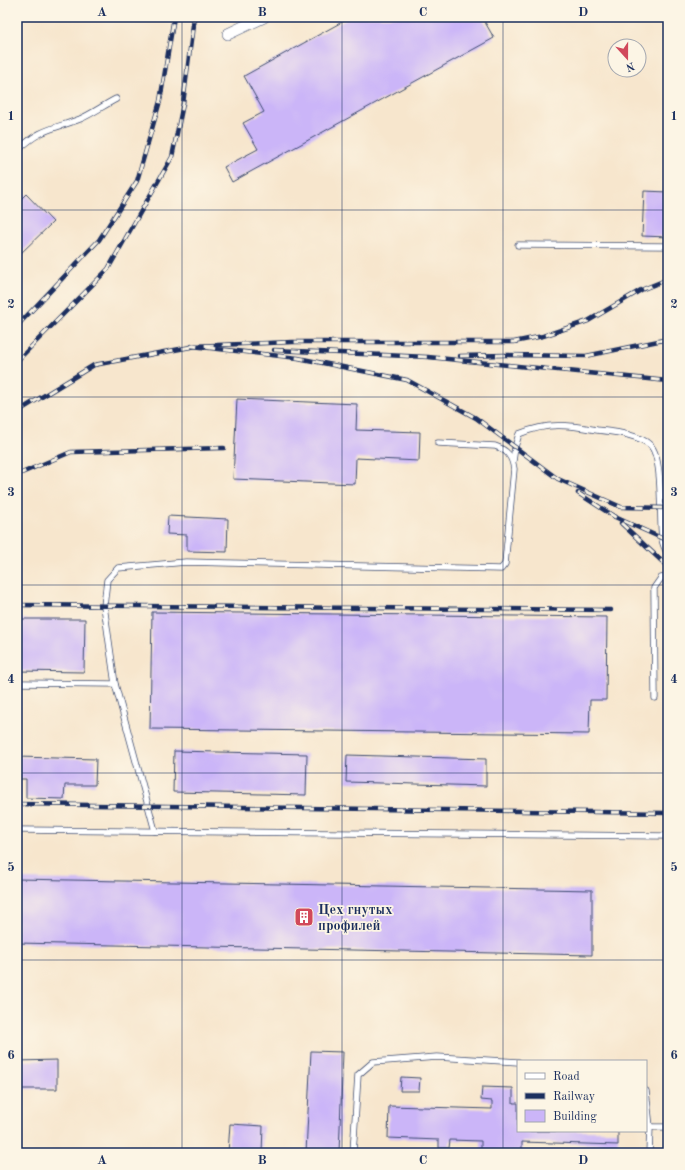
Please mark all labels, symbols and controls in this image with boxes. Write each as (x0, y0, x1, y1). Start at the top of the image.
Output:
text: A (97, 6, 107, 19)
text: B (257, 6, 267, 19)
text: C (419, 6, 427, 19)
text: D (578, 6, 588, 19)
north arrow (607, 38, 647, 78)
text: N (624, 59, 636, 73)
text: 1 (7, 110, 15, 123)
text: 1 (670, 110, 678, 123)
text: 2 (7, 298, 15, 311)
text: 2 (670, 298, 678, 311)
text: 3 (7, 486, 15, 499)
text: 3 (670, 486, 678, 499)
text: 4 (7, 673, 15, 686)
text: 4 (670, 673, 678, 686)
text: 5 (7, 861, 15, 874)
text: 5 (670, 861, 678, 874)
place label: Цех гнутых профилей (318, 903, 392, 934)
building icon: Цех гнутых профилей (293, 906, 315, 928)
text: 6 (7, 1049, 15, 1062)
text: 6 (670, 1049, 678, 1062)
legend (517, 1060, 647, 1132)
text: Road (553, 1071, 580, 1083)
text: Railway (553, 1091, 596, 1103)
text: Building (553, 1111, 597, 1123)
text: A (97, 1154, 107, 1167)
text: B (257, 1154, 267, 1167)
text: C (419, 1154, 427, 1167)
text: D (578, 1154, 588, 1167)

